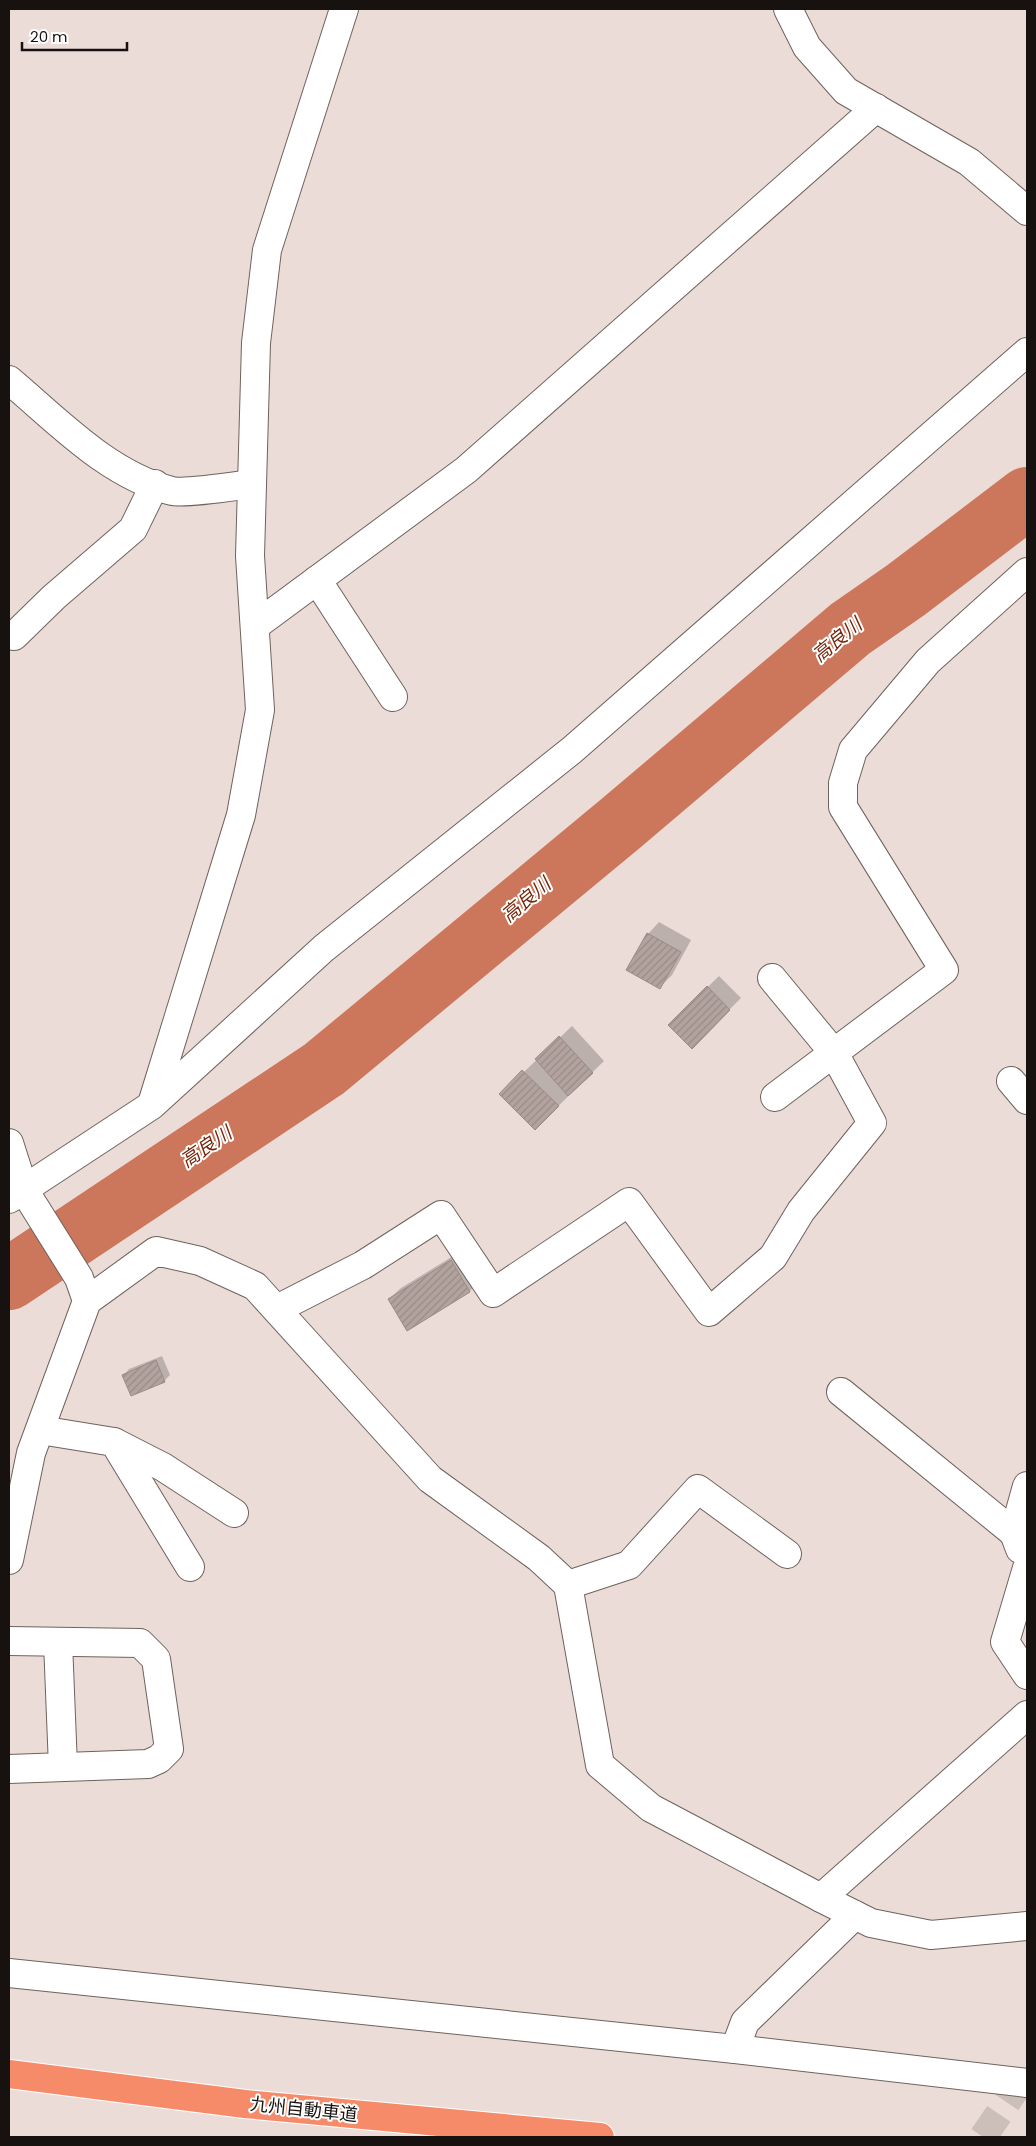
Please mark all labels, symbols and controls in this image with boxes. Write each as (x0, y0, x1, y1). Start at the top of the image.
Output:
scale bar (22, 20, 128, 52)
text: 20 m (30, 26, 68, 47)
water label: 高良川 (806, 610, 869, 668)
water label: 高良川 (495, 870, 558, 929)
water label: 高良川 (175, 1119, 239, 1174)
street label: 九州自動車道 (249, 2091, 359, 2127)

